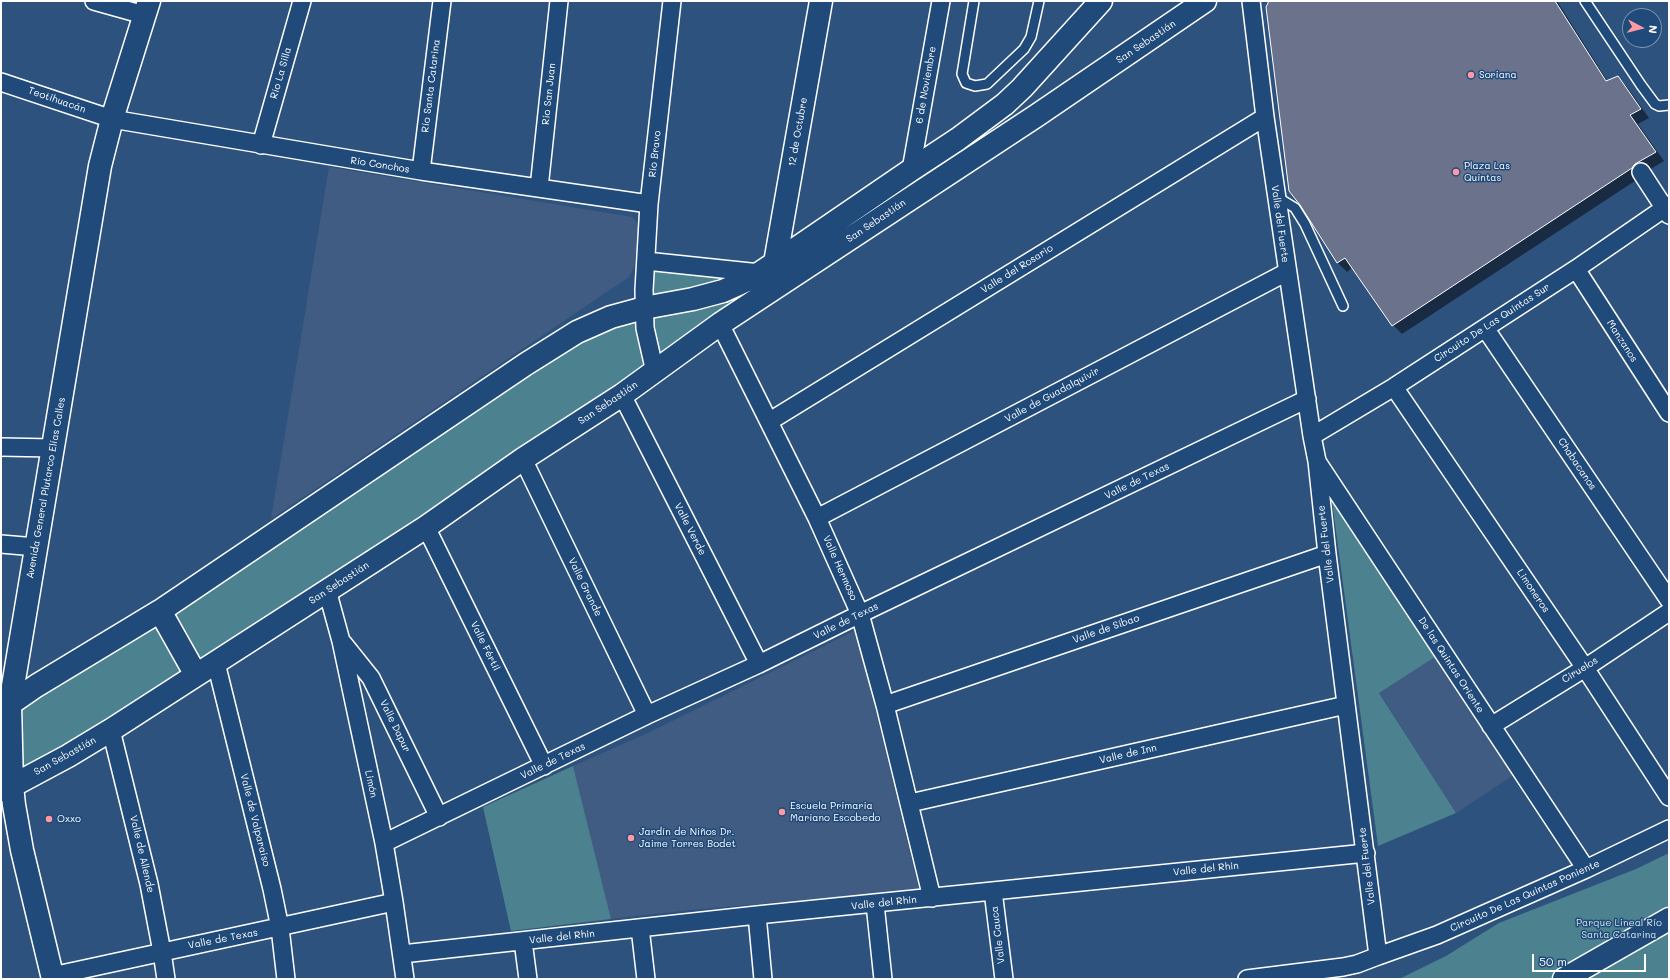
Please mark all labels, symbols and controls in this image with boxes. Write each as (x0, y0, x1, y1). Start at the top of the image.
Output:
north arrow (1622, 8, 1662, 48)
street label: San Sebastián (1114, 18, 1178, 66)
text: N (1645, 24, 1661, 34)
street label: Río Santa Catarina (419, 39, 443, 133)
street label: 6 de Noviembre (913, 45, 939, 125)
street label: Río La Silla (268, 46, 294, 100)
street label: Río San Juan (540, 63, 558, 125)
place label: Soriana (1479, 69, 1517, 81)
marker: Soriana (1466, 70, 1476, 80)
street label: Teotihuacán (27, 85, 87, 115)
street label: 12 de Octubre (786, 96, 810, 168)
street label: Río Bravo (647, 130, 663, 178)
street label: Río Conchos (350, 154, 410, 176)
place label: Plaza Las Quintas (1464, 160, 1510, 184)
marker: Plaza Las Quintas (1451, 167, 1461, 177)
street label: Valle del Fuerte (1269, 184, 1291, 264)
street label: San Sebastián (844, 197, 908, 245)
street label: Valle del Rosario (979, 242, 1055, 296)
street label: Circuito De Las Quintas Sur (1432, 281, 1552, 365)
street label: Manzanos (1604, 318, 1640, 364)
street label: Valle de Guadalquivir (1003, 365, 1101, 425)
street label: San Sebastián (576, 379, 640, 427)
street label: Avenida General Plutarco Elías Calles (24, 396, 68, 580)
street label: Chabacanos (1555, 436, 1599, 492)
street label: Valle de Texas (1103, 460, 1171, 502)
street label: Valle Verde (672, 501, 708, 557)
street label: Valle del Fuerte (1315, 504, 1337, 584)
street label: Valle Hermoso (820, 534, 860, 602)
street label: Valle Grande (566, 556, 604, 618)
street label: San Sebastián (307, 559, 371, 607)
street label: Limoneros (1514, 567, 1552, 615)
street label: Valle de Texas (812, 600, 880, 642)
street label: Valle de Sibao (1071, 612, 1141, 646)
street label: De las Quintas Oriente (1415, 615, 1487, 715)
street label: Valle Fértil (468, 619, 502, 673)
street label: Ciruelos (1560, 654, 1600, 686)
street label: Valle Dapur (377, 698, 413, 754)
street label: San Sebastián (32, 734, 98, 778)
street label: Valle de Texas (519, 740, 587, 782)
street label: Valle de Inn (1098, 742, 1158, 766)
street label: Limón (362, 769, 380, 799)
street label: Valle de Valparaíso (238, 772, 272, 868)
place label: Escuela Primaria Mariano Escobedo (790, 800, 880, 824)
marker: Escuela Primaria Mariano Escobedo (777, 807, 787, 817)
place label: Oxxo (57, 813, 81, 825)
marker: Oxxo (44, 814, 54, 824)
street label: Valle de Allende (127, 814, 157, 894)
place label: Jardín de Niños Dr. Jaime Torres Bodet (639, 826, 736, 850)
street label: Valle del Fuerte (1356, 826, 1378, 906)
marker: Jardín de Niños Dr. Jaime Torres Bodet (626, 833, 636, 843)
street label: Circuito De Las Quintas Poniente (1448, 857, 1602, 935)
street label: Valle del Rhin (1173, 860, 1239, 878)
street label: Valle del Rhin (851, 894, 917, 912)
street label: Valle Cauca (989, 905, 1007, 965)
park label: Parque Lineal Río Santa Catarina (1576, 917, 1662, 940)
street label: Valle de Texas (187, 926, 259, 952)
street label: Valle del Rhin (529, 928, 595, 946)
scale bar (1534, 946, 1648, 972)
text: 50 m (1539, 953, 1567, 969)

